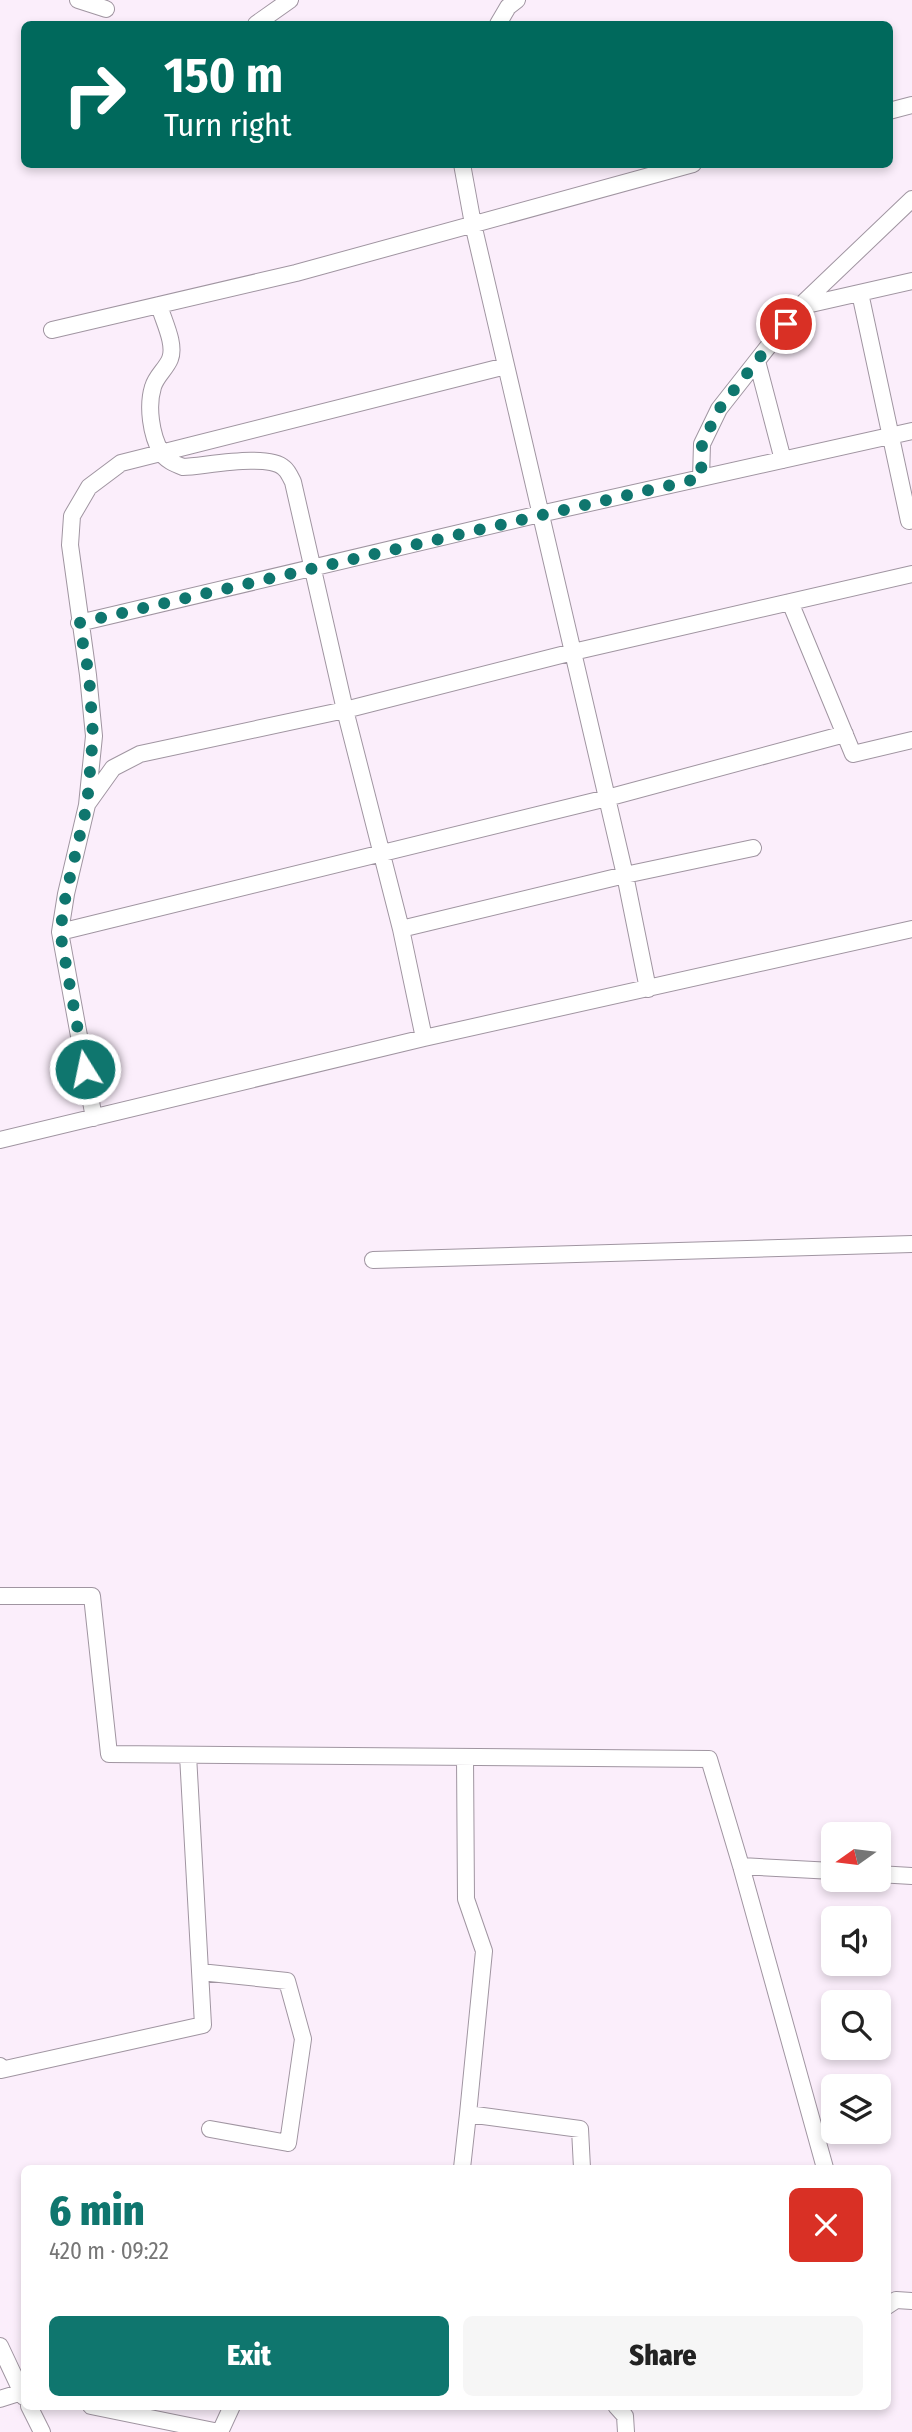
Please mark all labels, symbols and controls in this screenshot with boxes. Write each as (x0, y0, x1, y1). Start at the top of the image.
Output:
text: 150 m (164, 46, 283, 105)
icon: right (49, 49, 140, 140)
text: Turn right (164, 106, 291, 144)
pin (756, 294, 816, 354)
icon: arrive (767, 305, 805, 343)
position arrow (48, 1032, 122, 1106)
north arrow (821, 1822, 891, 1892)
map controls (821, 1822, 891, 2144)
button: sound (821, 1906, 891, 1976)
button: search (821, 1990, 891, 2060)
button: layers (821, 2074, 891, 2144)
text: 6 min (49, 2186, 145, 2236)
button: close (789, 2188, 863, 2262)
text: 420 m · 09:22 (49, 2237, 169, 2265)
button: Exit (49, 2316, 449, 2396)
button: Share (463, 2316, 863, 2396)

